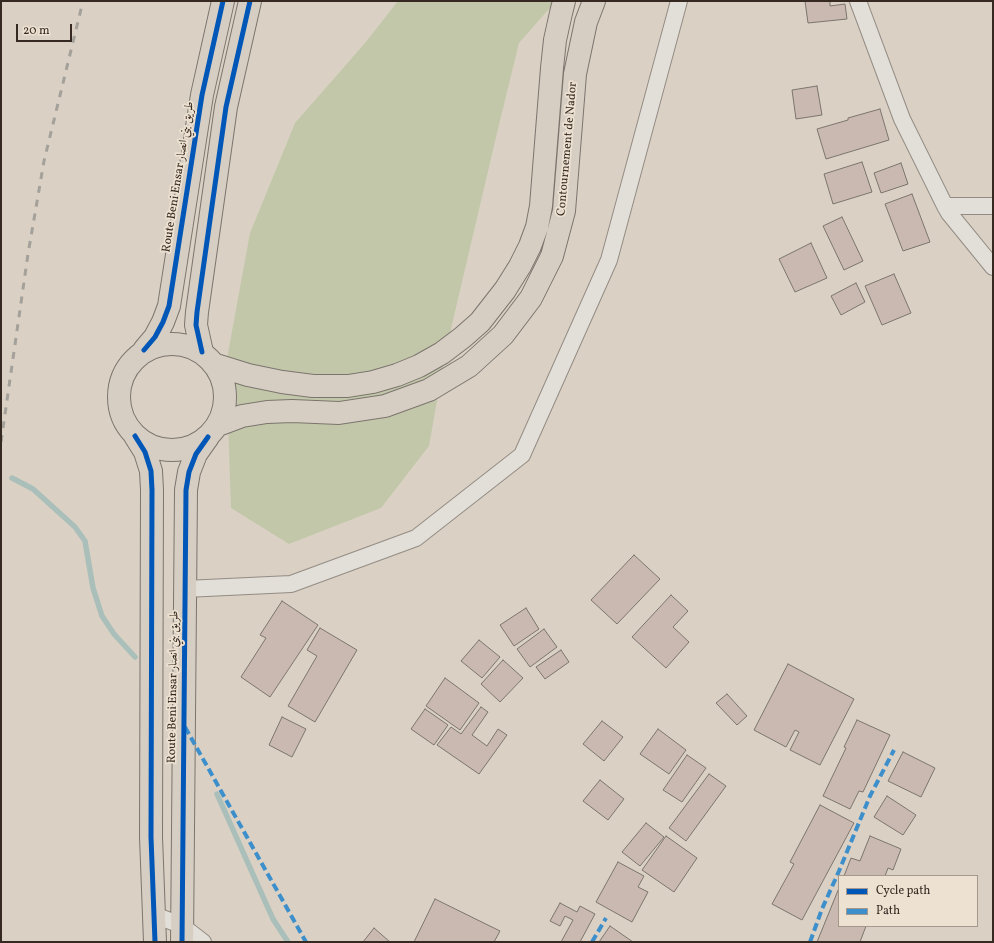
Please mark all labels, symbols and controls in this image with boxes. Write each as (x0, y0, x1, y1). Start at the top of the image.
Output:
scale bar (18, 16, 74, 42)
text: 20 m (23, 23, 50, 39)
street label: Contournement de Nador (555, 81, 581, 217)
street label: Route Beni Ensar طريق بني انصار (160, 101, 198, 253)
street label: Route Beni Ensar طريق بني انصار (165, 611, 183, 763)
legend (838, 875, 978, 927)
text: Cycle path (876, 883, 931, 899)
text: Path (876, 903, 900, 919)

